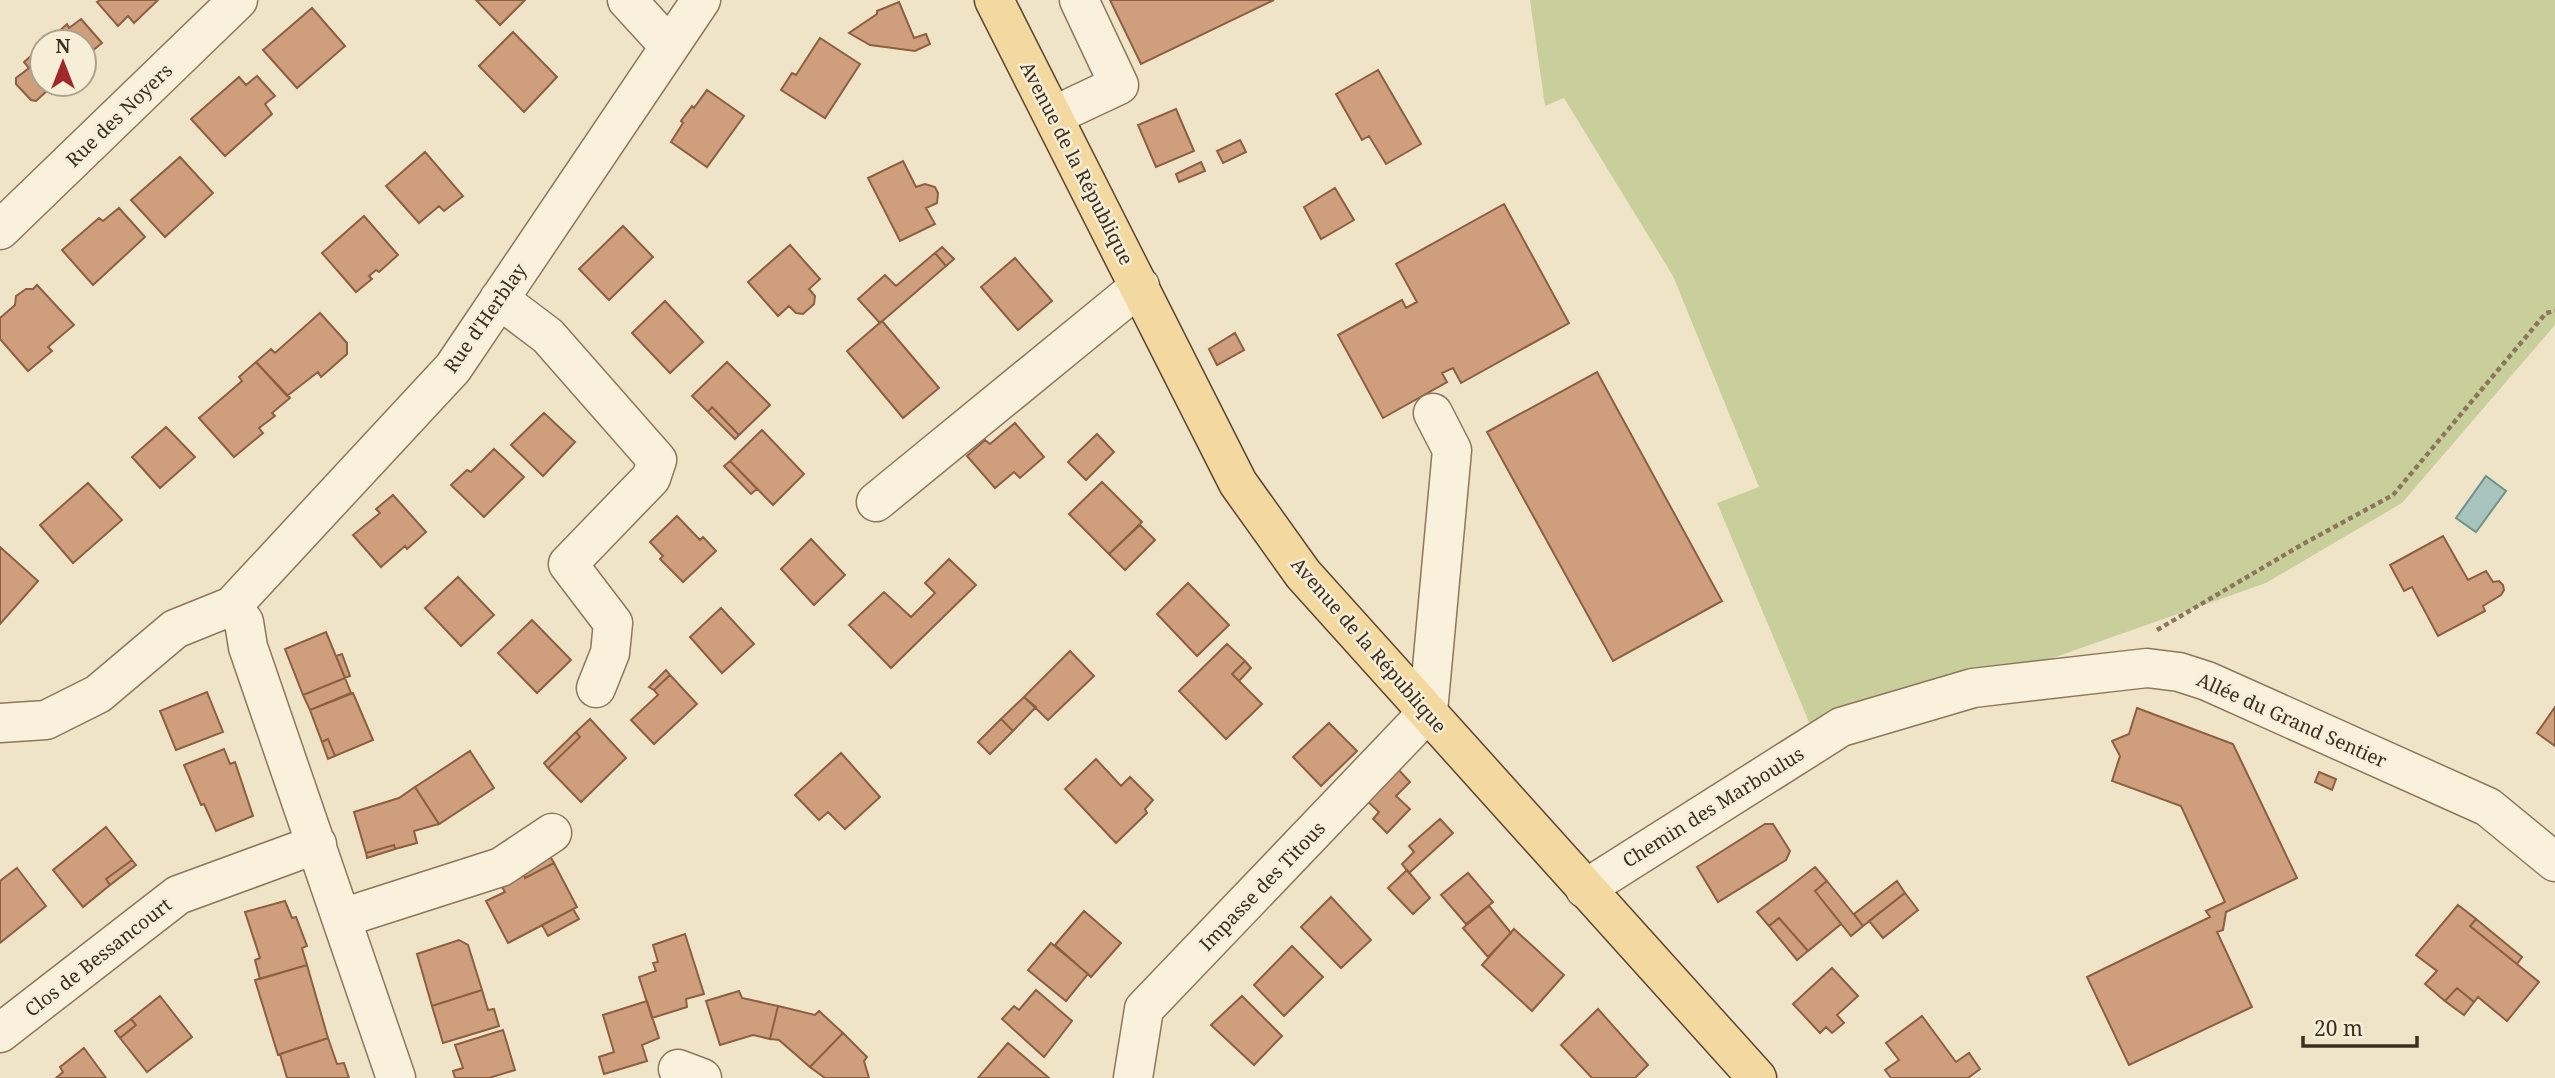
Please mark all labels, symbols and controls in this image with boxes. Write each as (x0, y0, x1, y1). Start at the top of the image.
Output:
north arrow (28, 28, 98, 98)
text: N (56, 33, 71, 59)
street label: Avenue de la République (1014, 57, 1140, 269)
street label: Rue des Noyers (60, 58, 178, 172)
street label: Rue d'Herblay (438, 258, 533, 378)
street label: Avenue de la République (1285, 552, 1453, 738)
street label: Allée du Grand Sentier (2193, 666, 2391, 774)
street label: Chemin des Marboulus (1617, 741, 1809, 873)
street label: Impasse des Titous (1193, 816, 1331, 956)
street label: Clos de Bessancourt (19, 891, 177, 1022)
scale bar (2303, 1004, 2417, 1048)
text: 20 m (2314, 1014, 2363, 1042)

